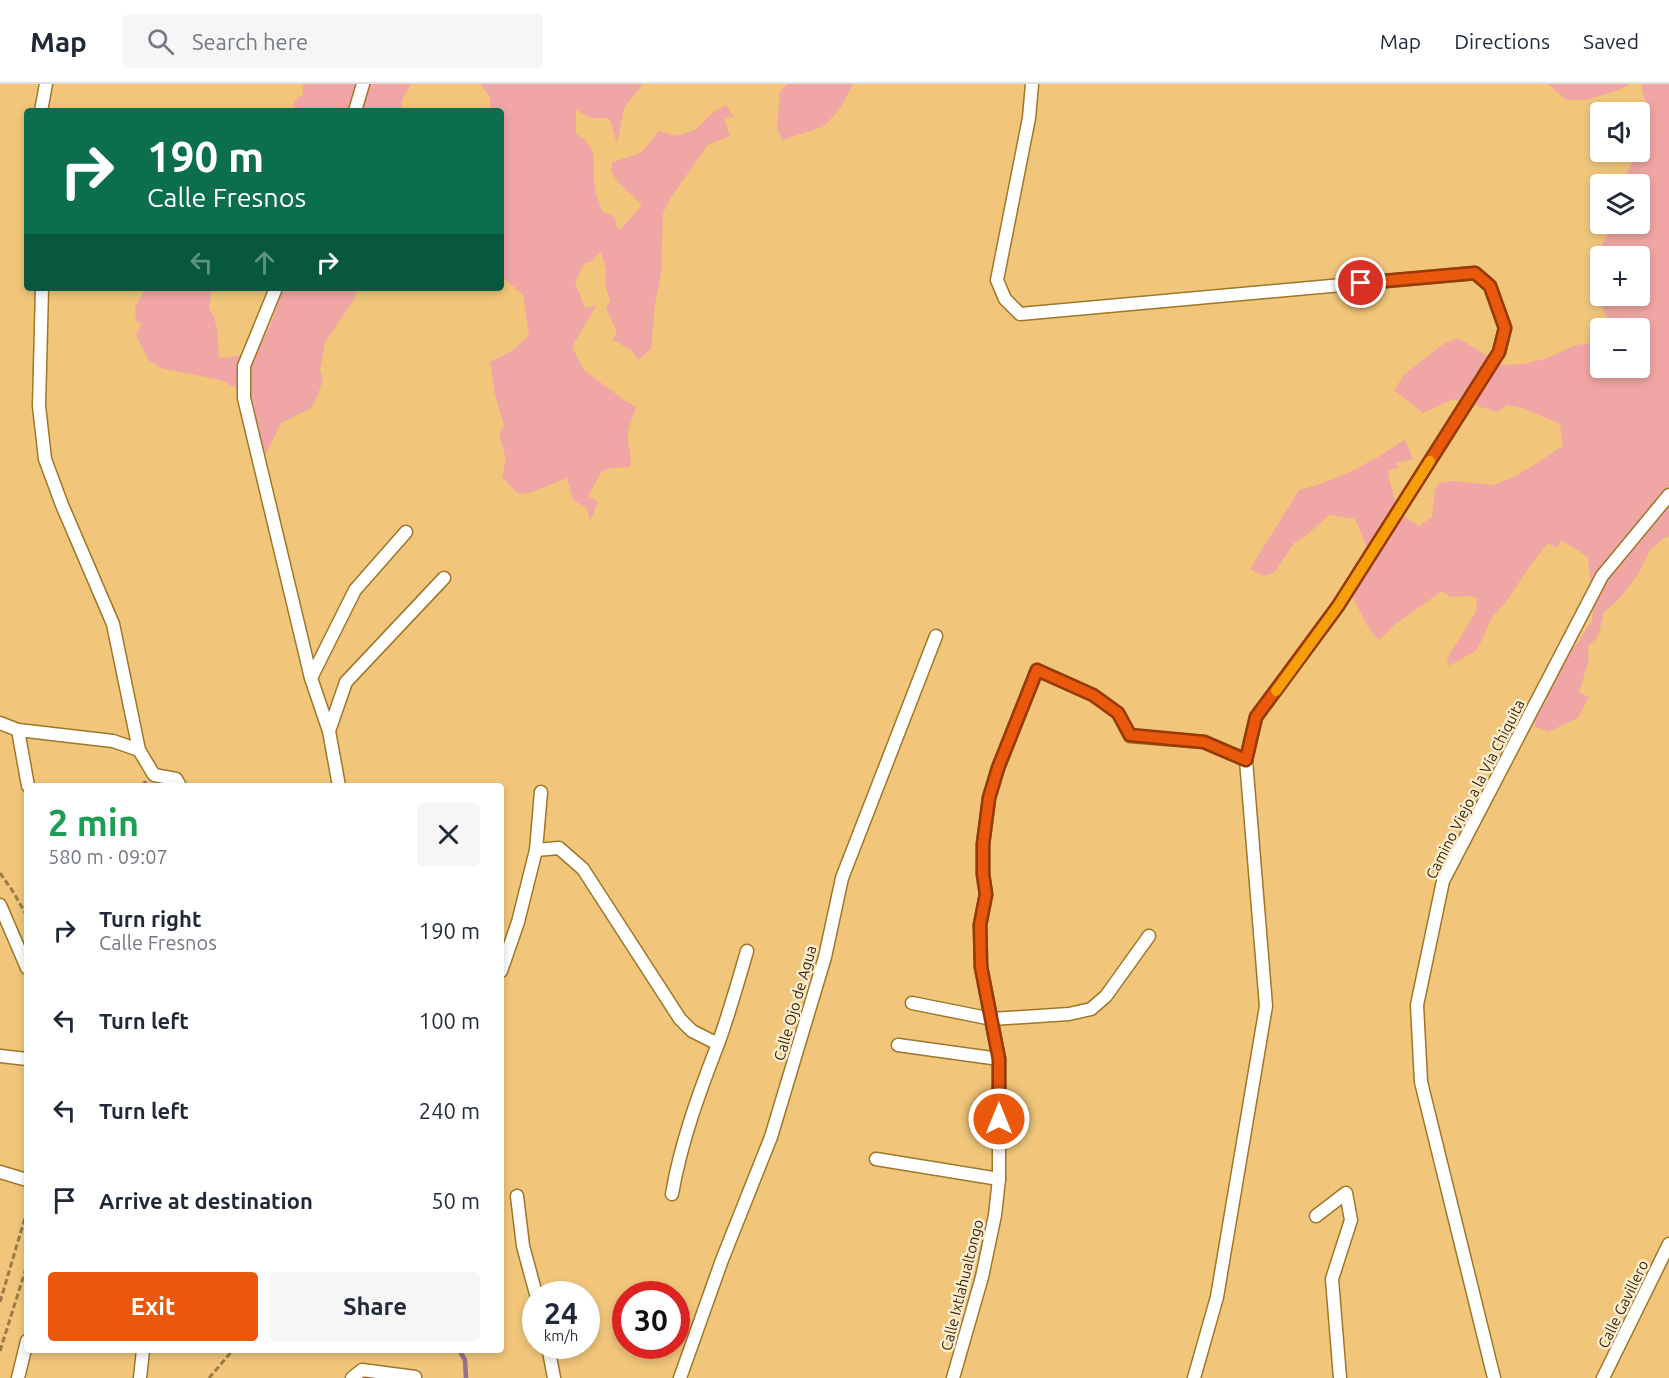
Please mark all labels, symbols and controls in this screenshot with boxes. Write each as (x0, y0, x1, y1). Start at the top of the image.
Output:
search box (123, 14, 543, 68)
icon: search (144, 25, 177, 58)
text: Map (30, 26, 87, 57)
text: Search here (192, 29, 308, 54)
text: Map (1380, 29, 1421, 53)
text: Directions (1454, 29, 1550, 53)
text: Saved (1583, 29, 1639, 53)
map controls (1590, 102, 1650, 378)
button: sound (1590, 102, 1650, 162)
icon: right (48, 132, 126, 210)
text: 190 m (147, 133, 264, 180)
button: layers (1590, 174, 1650, 234)
text: Calle Fresnos (147, 182, 306, 212)
icon: left (185, 246, 218, 279)
icon: ahead (248, 246, 281, 279)
icon: right (311, 246, 344, 279)
button: + (1590, 246, 1650, 306)
pin (1335, 257, 1386, 308)
icon: arrive (1344, 266, 1377, 299)
button: − (1590, 318, 1650, 378)
street label: Camino Viejo a la Vía Chiquita (1422, 696, 1528, 882)
text: 2 min (48, 802, 139, 843)
button: close (417, 803, 480, 866)
text: 580 m · 09:07 (48, 845, 168, 868)
text: Turn right (99, 906, 201, 931)
icon: right (48, 914, 81, 947)
text: 190 m (419, 918, 480, 943)
text: Calle Fresnos (99, 931, 217, 954)
street label: Calle Ojo de Agua (770, 943, 820, 1063)
icon: left (48, 1004, 81, 1037)
text: Turn left (99, 1008, 189, 1033)
text: 100 m (419, 1008, 480, 1033)
position arrow (967, 1087, 1031, 1151)
icon: left (48, 1094, 81, 1127)
text: Turn left (99, 1098, 189, 1123)
text: 240 m (419, 1098, 480, 1123)
icon: arrive (48, 1184, 81, 1217)
text: Arrive at destination (99, 1188, 313, 1213)
text: 50 m (431, 1188, 480, 1213)
street label: Calle Ixtlahualtongo (937, 1218, 987, 1352)
street label: Calle Gavillero (1594, 1257, 1652, 1351)
button: Exit (48, 1272, 258, 1341)
button: Share (270, 1272, 480, 1341)
speed limit sign: 30 (612, 1281, 690, 1359)
text: 24 (544, 1296, 578, 1330)
text: km/h (544, 1327, 578, 1344)

